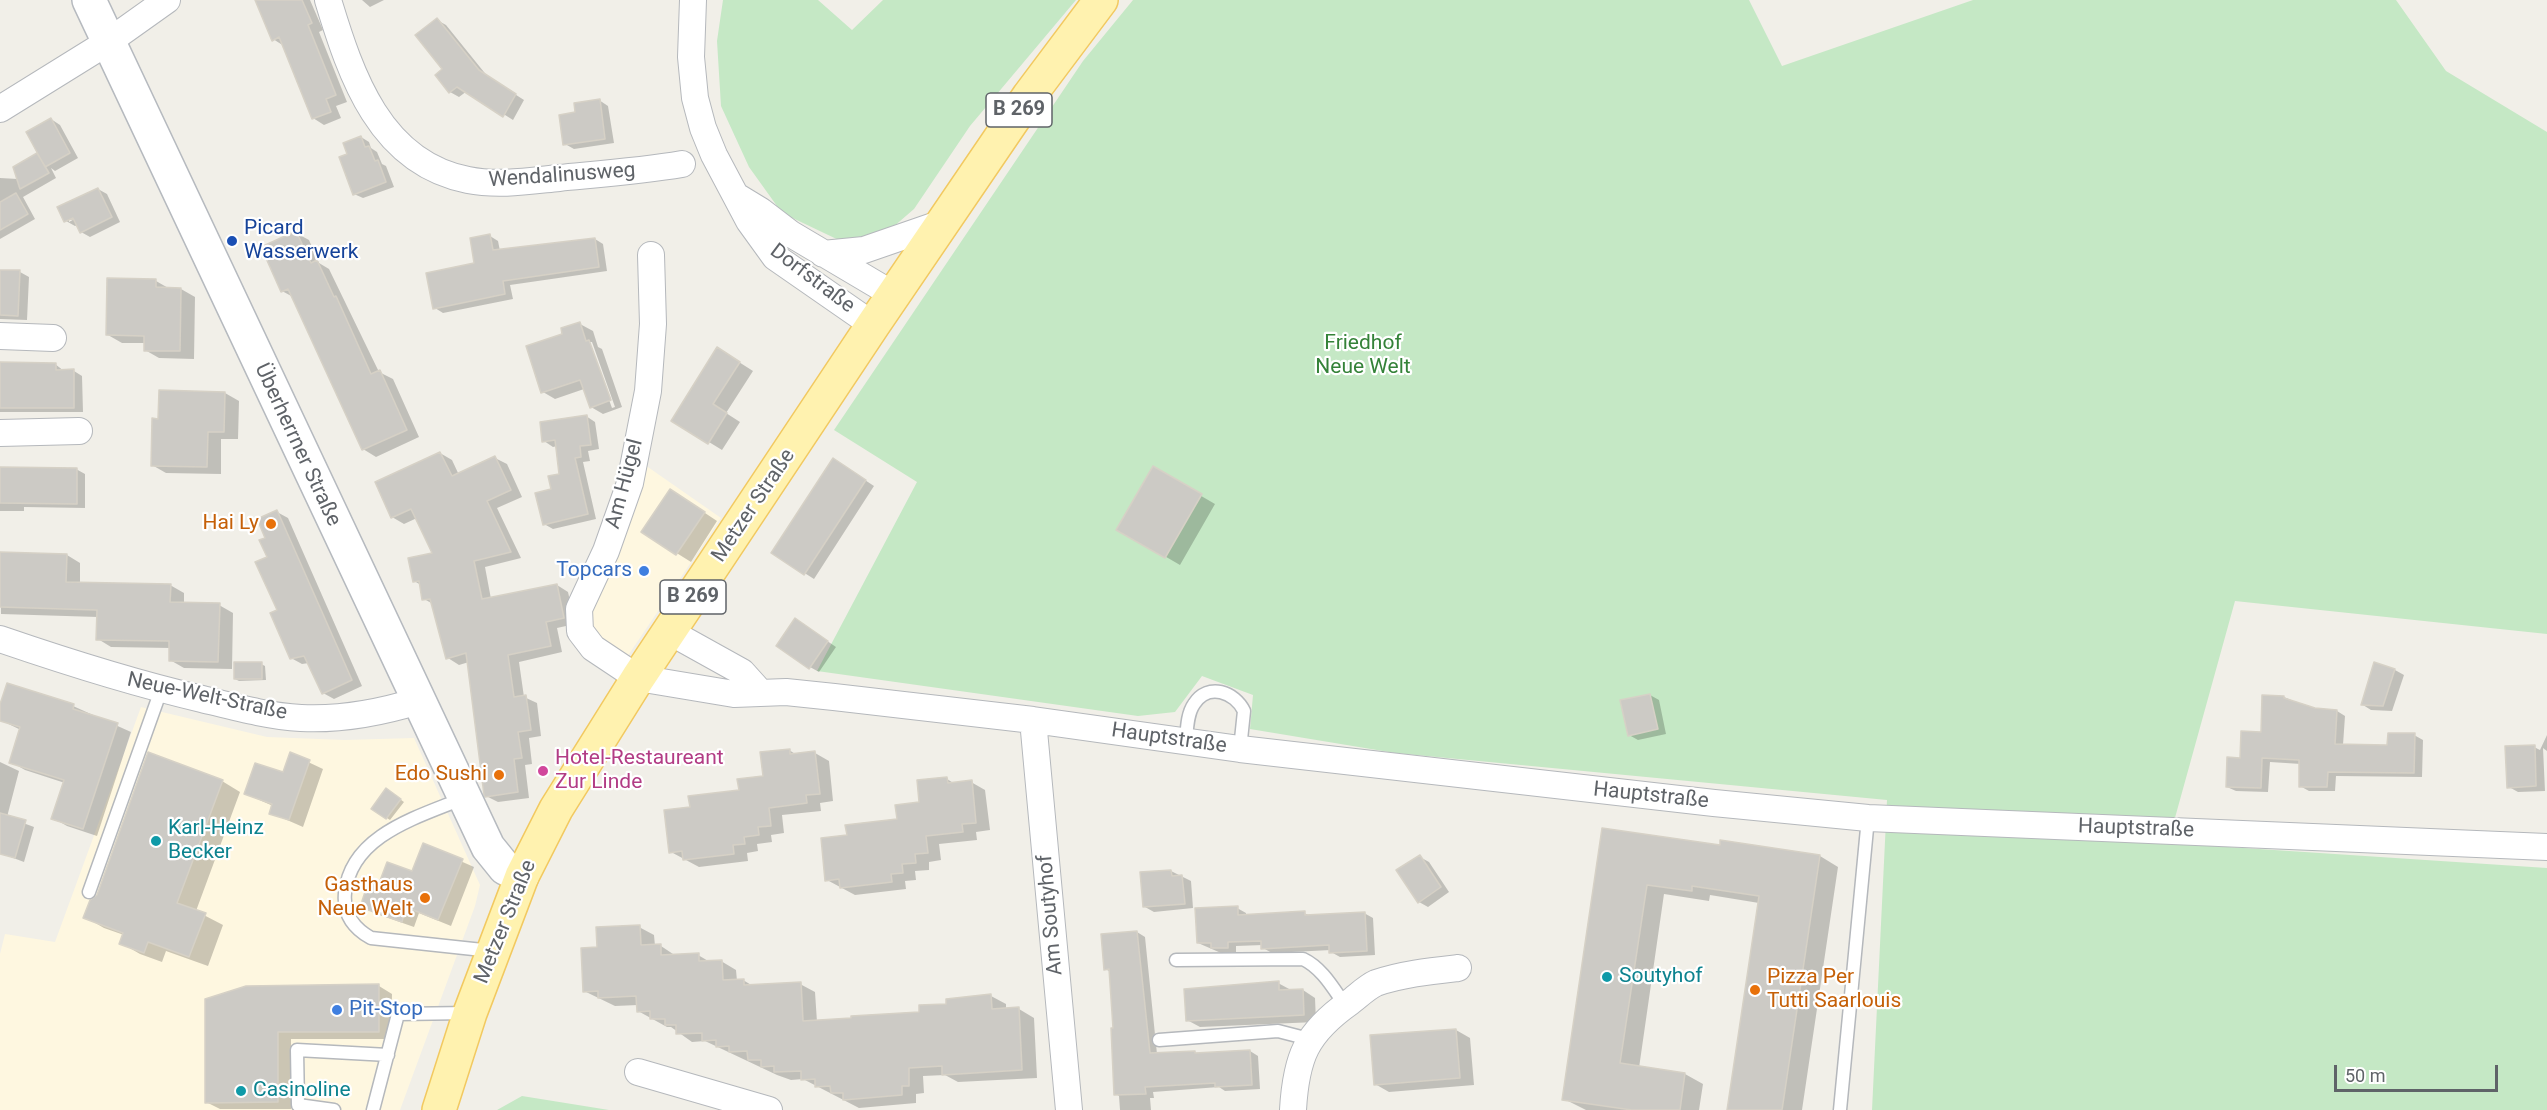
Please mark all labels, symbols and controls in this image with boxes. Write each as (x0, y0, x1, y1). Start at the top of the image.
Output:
road number: B 269 (986, 93, 1052, 127)
street label: Wendalinusweg (488, 158, 636, 194)
place label: Picard Wasserwerk (244, 216, 358, 266)
marker: Picard Wasserwerk (225, 234, 239, 248)
street label: Dorfstraße (765, 239, 859, 319)
park label: Friedhof Neue Welt (1315, 331, 1411, 381)
street label: Überherrner Straße (248, 360, 346, 530)
street label: Am Hügel (601, 436, 649, 532)
street label: Metzer Straße (707, 445, 801, 567)
place label: Hai Ly (202, 511, 259, 537)
marker: Hai Ly (264, 517, 278, 531)
place label: Topcars (556, 558, 632, 584)
marker: Topcars (637, 564, 651, 578)
road number: B 269 (660, 580, 726, 614)
street label: Neue-Welt-Straße (125, 668, 289, 726)
street label: Hauptstraße (1110, 718, 1228, 760)
place label: Hotel-Restaureant Zur Linde (555, 746, 724, 796)
place label: Edo Sushi (395, 762, 487, 788)
marker: Hotel-Restaureant Zur Linde (536, 764, 550, 778)
marker: Edo Sushi (492, 768, 506, 782)
street label: Hauptstraße (1592, 777, 1710, 815)
street label: Hauptstraße (2078, 814, 2194, 844)
place label: Karl-Heinz Becker (168, 816, 264, 866)
marker: Karl-Heinz Becker (149, 834, 163, 848)
street label: Am Soutyhof (1033, 854, 1069, 976)
street label: Metzer Straße (470, 856, 542, 988)
place label: Gasthaus Neue Welt (318, 873, 413, 923)
marker: Gasthaus Neue Welt (418, 891, 432, 905)
place label: Soutyhof (1619, 964, 1703, 990)
place label: Pizza Per Tutti Saarlouis (1767, 965, 1901, 1015)
marker: Soutyhof (1600, 970, 1614, 984)
marker: Pizza Per Tutti Saarlouis (1748, 983, 1762, 997)
place label: Pit-Stop (349, 997, 423, 1023)
marker: Pit-Stop (330, 1003, 344, 1017)
scale bar (2337, 1053, 2500, 1091)
text: 50 m (2345, 1065, 2385, 1086)
place label: Casinoline (253, 1078, 351, 1104)
marker: Casinoline (234, 1084, 248, 1098)

